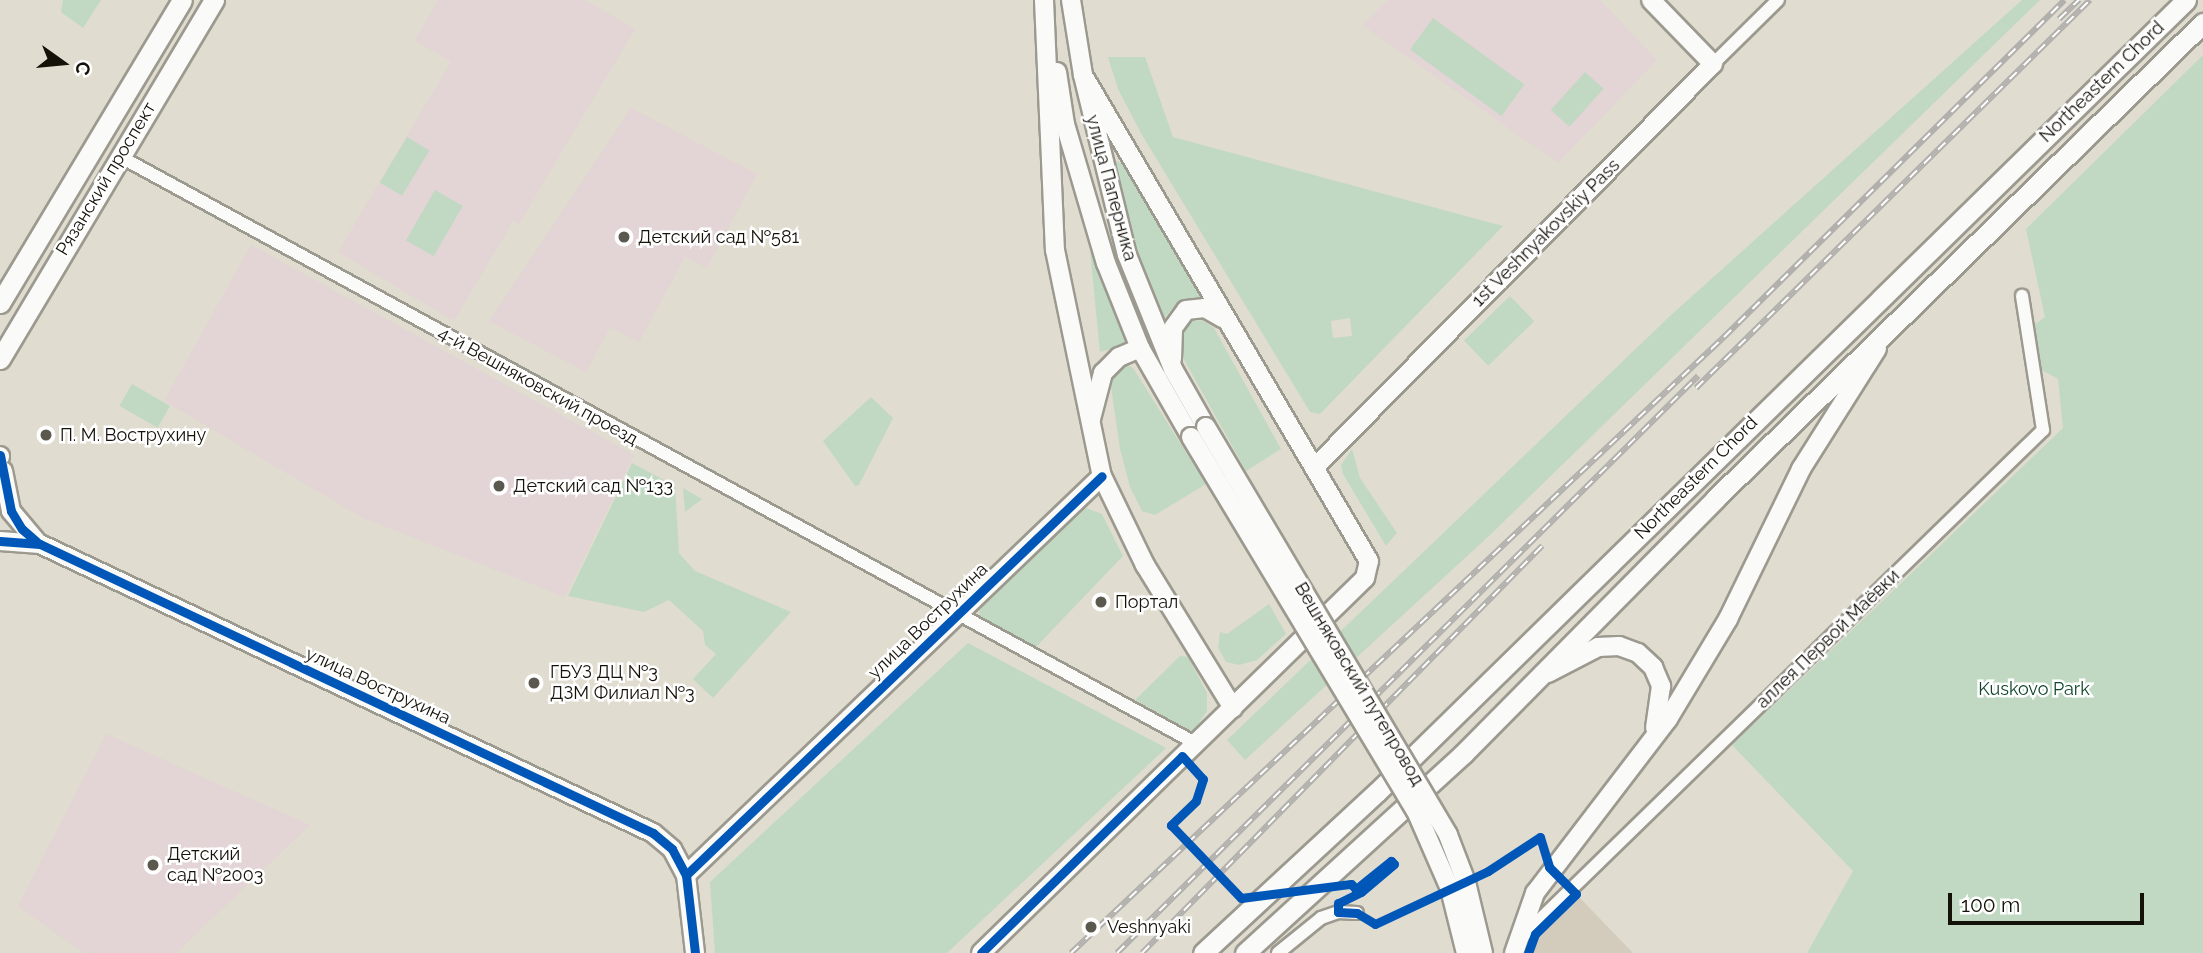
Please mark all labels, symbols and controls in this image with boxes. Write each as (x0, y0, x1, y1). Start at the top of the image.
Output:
street label: Northeastern Chord (2035, 17, 2169, 147)
north arrow (28, 28, 98, 98)
text: С (71, 59, 96, 78)
street label: Рязанский проспект (52, 98, 160, 260)
street label: улица Паперника (1081, 113, 1141, 263)
street label: 1st Veshnyakovskiy Pass (1467, 154, 1625, 312)
place label: Детский сад №581 (638, 226, 799, 248)
marker: Детский сад №581 (616, 229, 632, 245)
street label: 4-й Вешняковский проезд (434, 322, 642, 450)
street label: Northeastern Chord (1630, 412, 1762, 544)
place label: П. М. Вострухину (60, 424, 206, 446)
marker: П. М. Вострухину (38, 427, 54, 443)
place label: Детский сад №133 (513, 475, 673, 497)
marker: Детский сад №133 (491, 478, 507, 494)
street label: улица Вострухина (864, 559, 992, 683)
street label: аллея Первой Маёвки (1752, 565, 1904, 713)
street label: Вешняковский путепровод (1290, 579, 1428, 789)
place label: Портал (1115, 591, 1178, 613)
marker: Портал (1093, 594, 1109, 610)
street label: улица Вострухина (302, 643, 454, 729)
place label: ГБУЗ ДЦ №3 ДЗМ Филиал №3 (550, 662, 695, 704)
marker: ГБУЗ ДЦ №3 ДЗМ Филиал №3 (524, 673, 544, 693)
park label: Kuskovo Park (1978, 678, 2090, 700)
place label: Детский сад №2003 (167, 844, 263, 886)
marker: Детский сад №2003 (145, 857, 161, 873)
scale bar (1951, 880, 2147, 924)
text: 100 m (1961, 892, 2020, 917)
place label: Veshnyaki (1107, 916, 1191, 938)
marker: Veshnyaki (1081, 917, 1101, 937)

